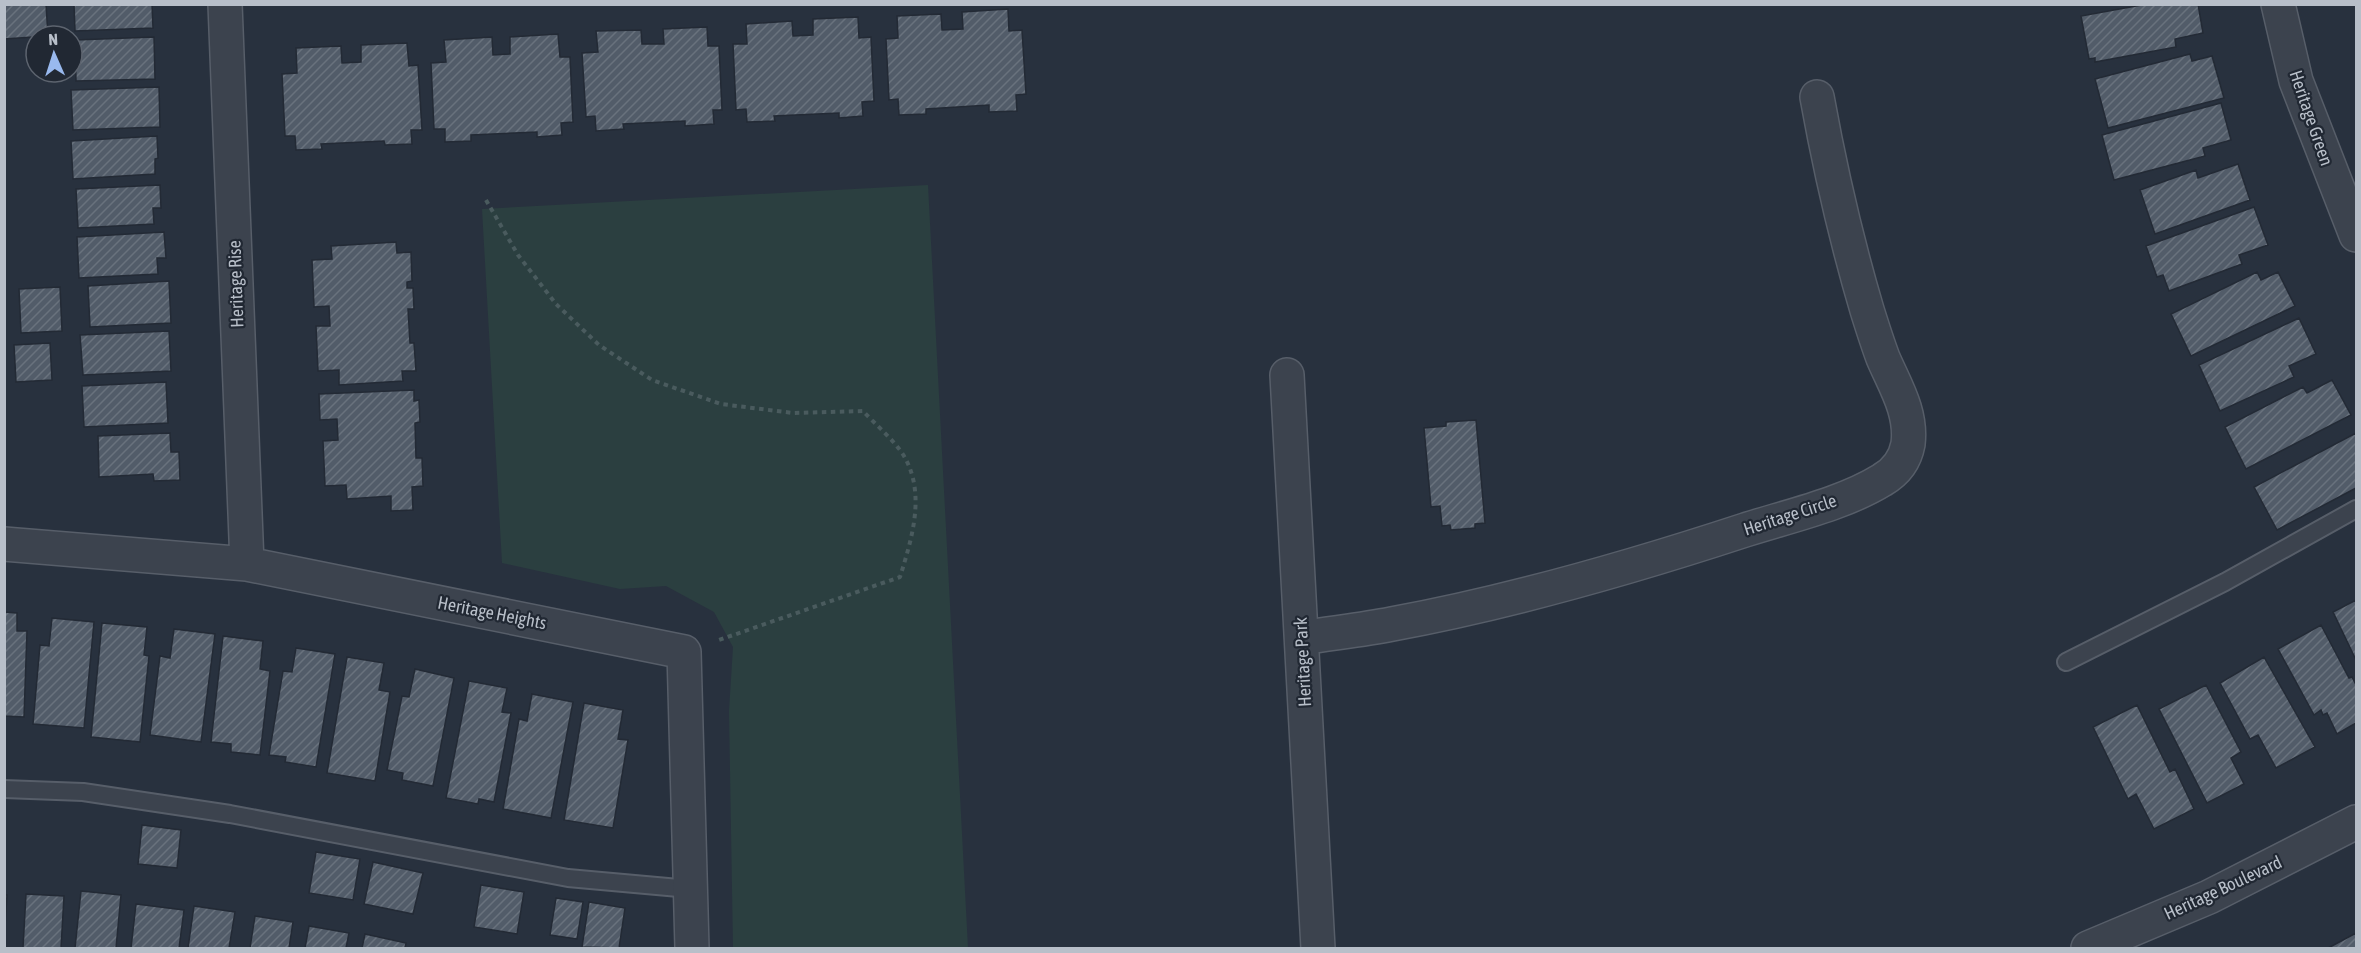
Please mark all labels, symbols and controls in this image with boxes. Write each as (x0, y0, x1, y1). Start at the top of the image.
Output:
north arrow (24, 24, 84, 84)
text: N (48, 30, 58, 48)
street label: Heritage Green (2285, 67, 2338, 168)
street label: Heritage Rise (223, 240, 248, 328)
street label: Heritage Circle (1741, 490, 1839, 539)
street label: Heritage Heights (436, 592, 548, 633)
street label: Heritage Park (1290, 617, 1315, 707)
street label: Heritage Boulevard (2161, 851, 2285, 924)

